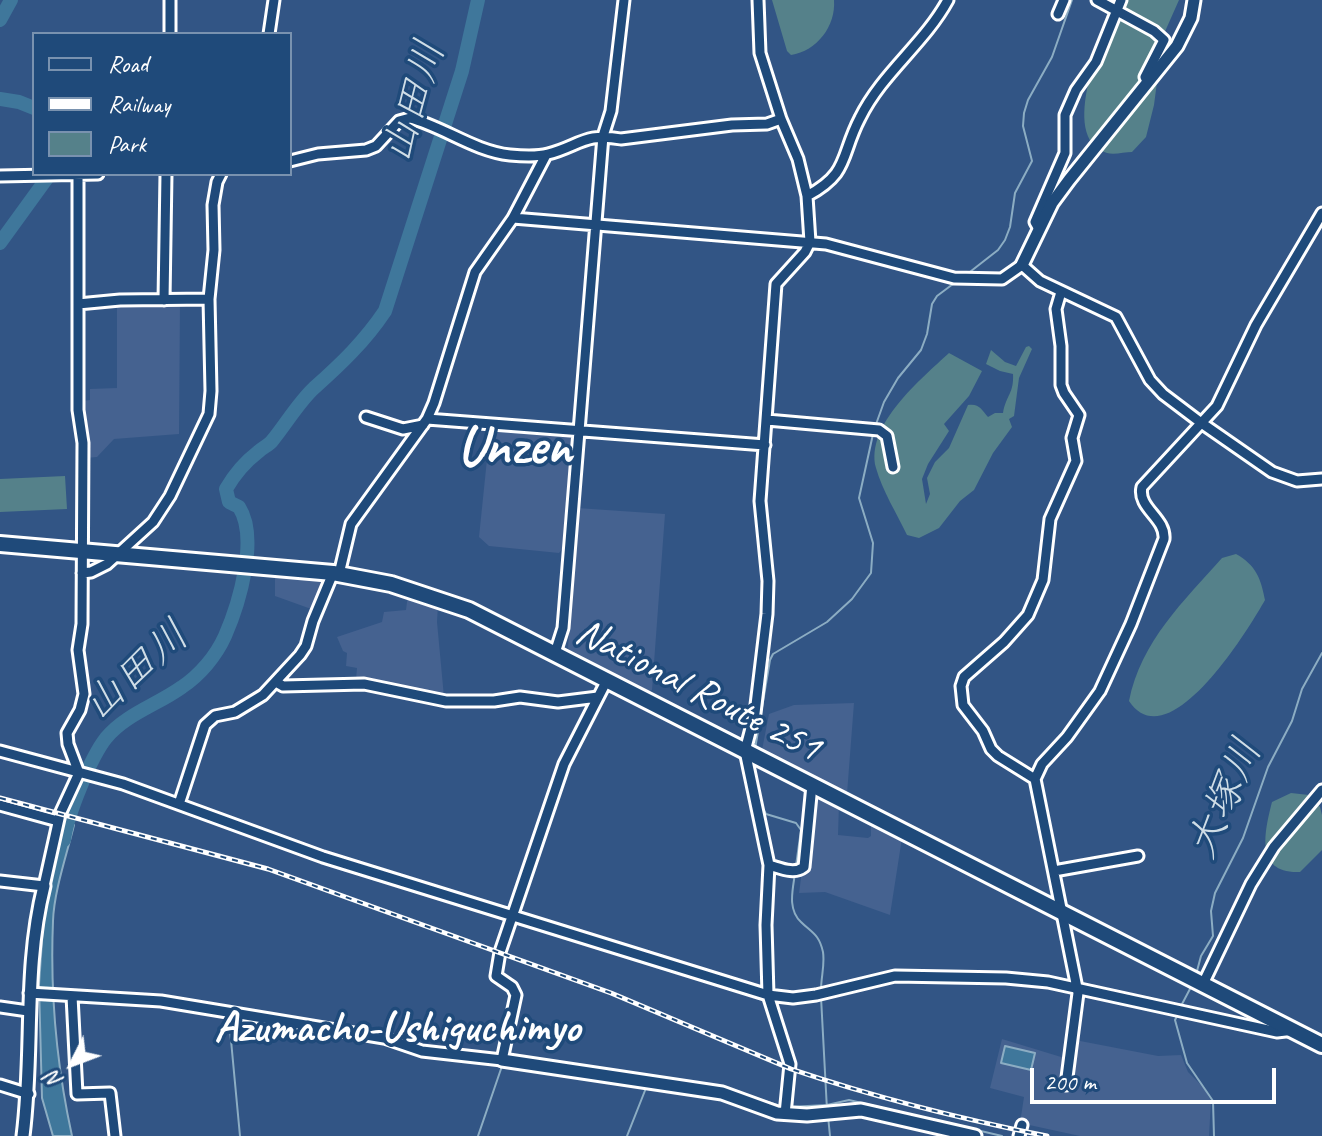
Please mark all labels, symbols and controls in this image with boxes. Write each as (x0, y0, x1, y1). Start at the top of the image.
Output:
legend (32, 32, 292, 176)
water label: 山田川 (372, 34, 458, 170)
text: Road (108, 49, 148, 79)
text: Railway (108, 89, 170, 119)
text: Park (108, 129, 146, 159)
district label: Unzen (457, 415, 571, 483)
street label: National Route 251 (568, 609, 828, 773)
water label: 山田川 (73, 611, 201, 733)
water label: 大塚川 (1177, 731, 1275, 867)
district label: Azumacho-Ushiguchimyo (214, 1003, 580, 1055)
north arrow (32, 1024, 112, 1104)
scale bar (1034, 1052, 1280, 1102)
text: N (39, 1066, 69, 1094)
text: 200 m (1044, 1067, 1096, 1097)

